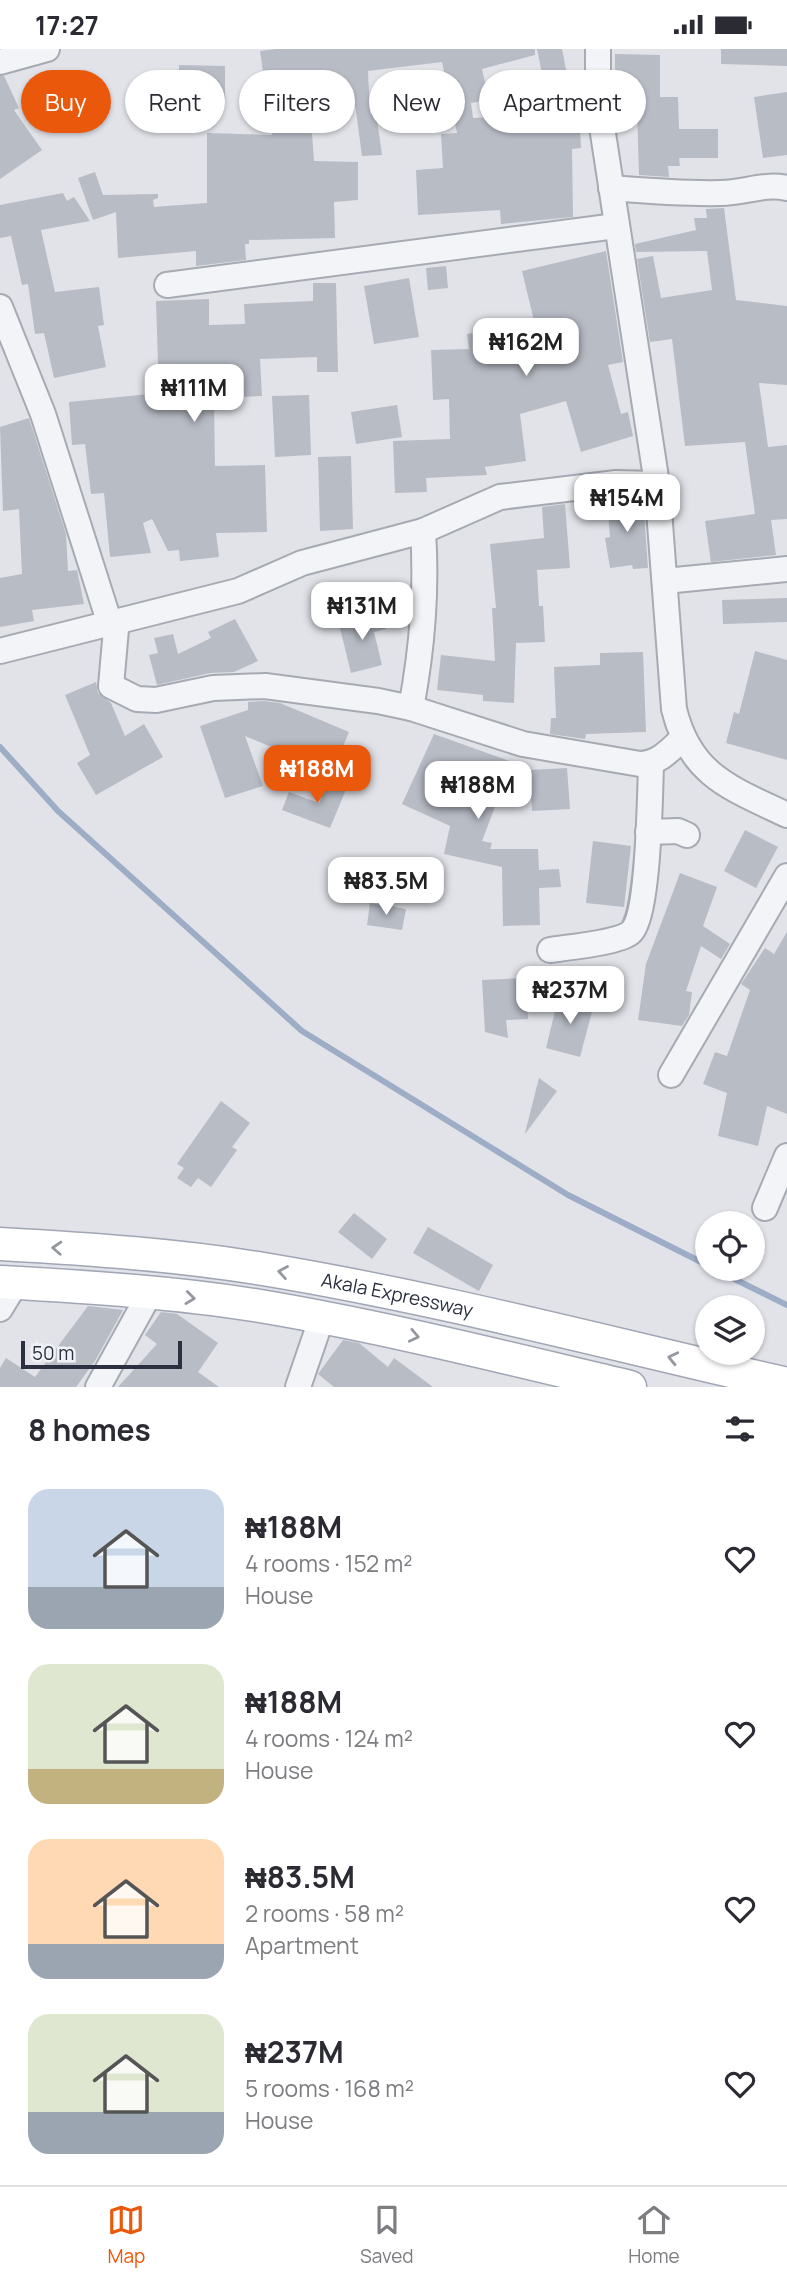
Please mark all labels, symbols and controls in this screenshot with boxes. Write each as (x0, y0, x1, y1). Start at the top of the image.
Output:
text: 17:27 (35, 7, 99, 43)
chip: Buy (21, 70, 111, 133)
chip: Rent (125, 70, 225, 133)
chip: Filters (239, 70, 355, 133)
chip: New (369, 70, 465, 133)
chip: Apartment (479, 70, 646, 133)
pin: ₦162M (477, 319, 575, 378)
text: ₦162M (489, 325, 563, 357)
pin: ₦111M (145, 365, 243, 424)
text: ₦111M (161, 371, 227, 403)
pin: ₦154M (578, 475, 676, 534)
text: ₦154M (590, 481, 664, 513)
pin: ₦131M (313, 583, 411, 642)
text: ₦131M (327, 589, 397, 621)
pin: ₦188M (268, 745, 366, 805)
text: ₦188M (280, 752, 354, 784)
pin: ₦188M (429, 761, 527, 821)
text: ₦188M (441, 768, 515, 800)
pin: ₦83.5M (329, 857, 443, 917)
text: ₦83.5M (344, 864, 428, 896)
pin: ₦237M (521, 967, 619, 1026)
text: ₦237M (532, 973, 608, 1005)
map controls (695, 1211, 765, 1365)
button: locate (695, 1211, 765, 1281)
one-way arrow (51, 1240, 62, 1255)
one-way arrow (277, 1265, 289, 1280)
street label: Akala Expressway (319, 1266, 476, 1323)
one-way arrow (184, 1290, 196, 1305)
button: layers (695, 1295, 765, 1365)
one-way arrow (408, 1328, 420, 1343)
scale bar (21, 1338, 182, 1370)
text: 50 m (32, 1340, 74, 1366)
one-way arrow (667, 1352, 679, 1366)
text: 8 homes (28, 1409, 151, 1450)
icon: filters (721, 1410, 759, 1448)
text: ₦188M (245, 1506, 342, 1547)
icon: home (84, 1517, 168, 1601)
icon: heart (721, 1540, 759, 1578)
text: 4 rooms · 152 m² (245, 1547, 412, 1579)
text: House (245, 1579, 314, 1611)
text: ₦188M (245, 1681, 342, 1722)
icon: home (84, 1692, 168, 1776)
icon: heart (721, 1715, 759, 1753)
text: 4 rooms · 124 m² (245, 1722, 413, 1754)
text: House (245, 1754, 314, 1786)
text: ₦83.5M (245, 1856, 355, 1897)
icon: home (84, 1867, 168, 1951)
icon: heart (721, 1890, 759, 1928)
text: 2 rooms · 58 m² (245, 1897, 404, 1929)
text: Apartment (245, 1929, 359, 1961)
text: ₦237M (245, 2031, 344, 2072)
icon: home (84, 2042, 168, 2126)
icon: heart (721, 2065, 759, 2103)
text: 5 rooms · 168 m² (245, 2072, 414, 2104)
text: House (245, 2104, 314, 2136)
tab: Map (107, 2201, 145, 2269)
tab: Saved (360, 2201, 414, 2269)
tab: Home (628, 2201, 680, 2269)

